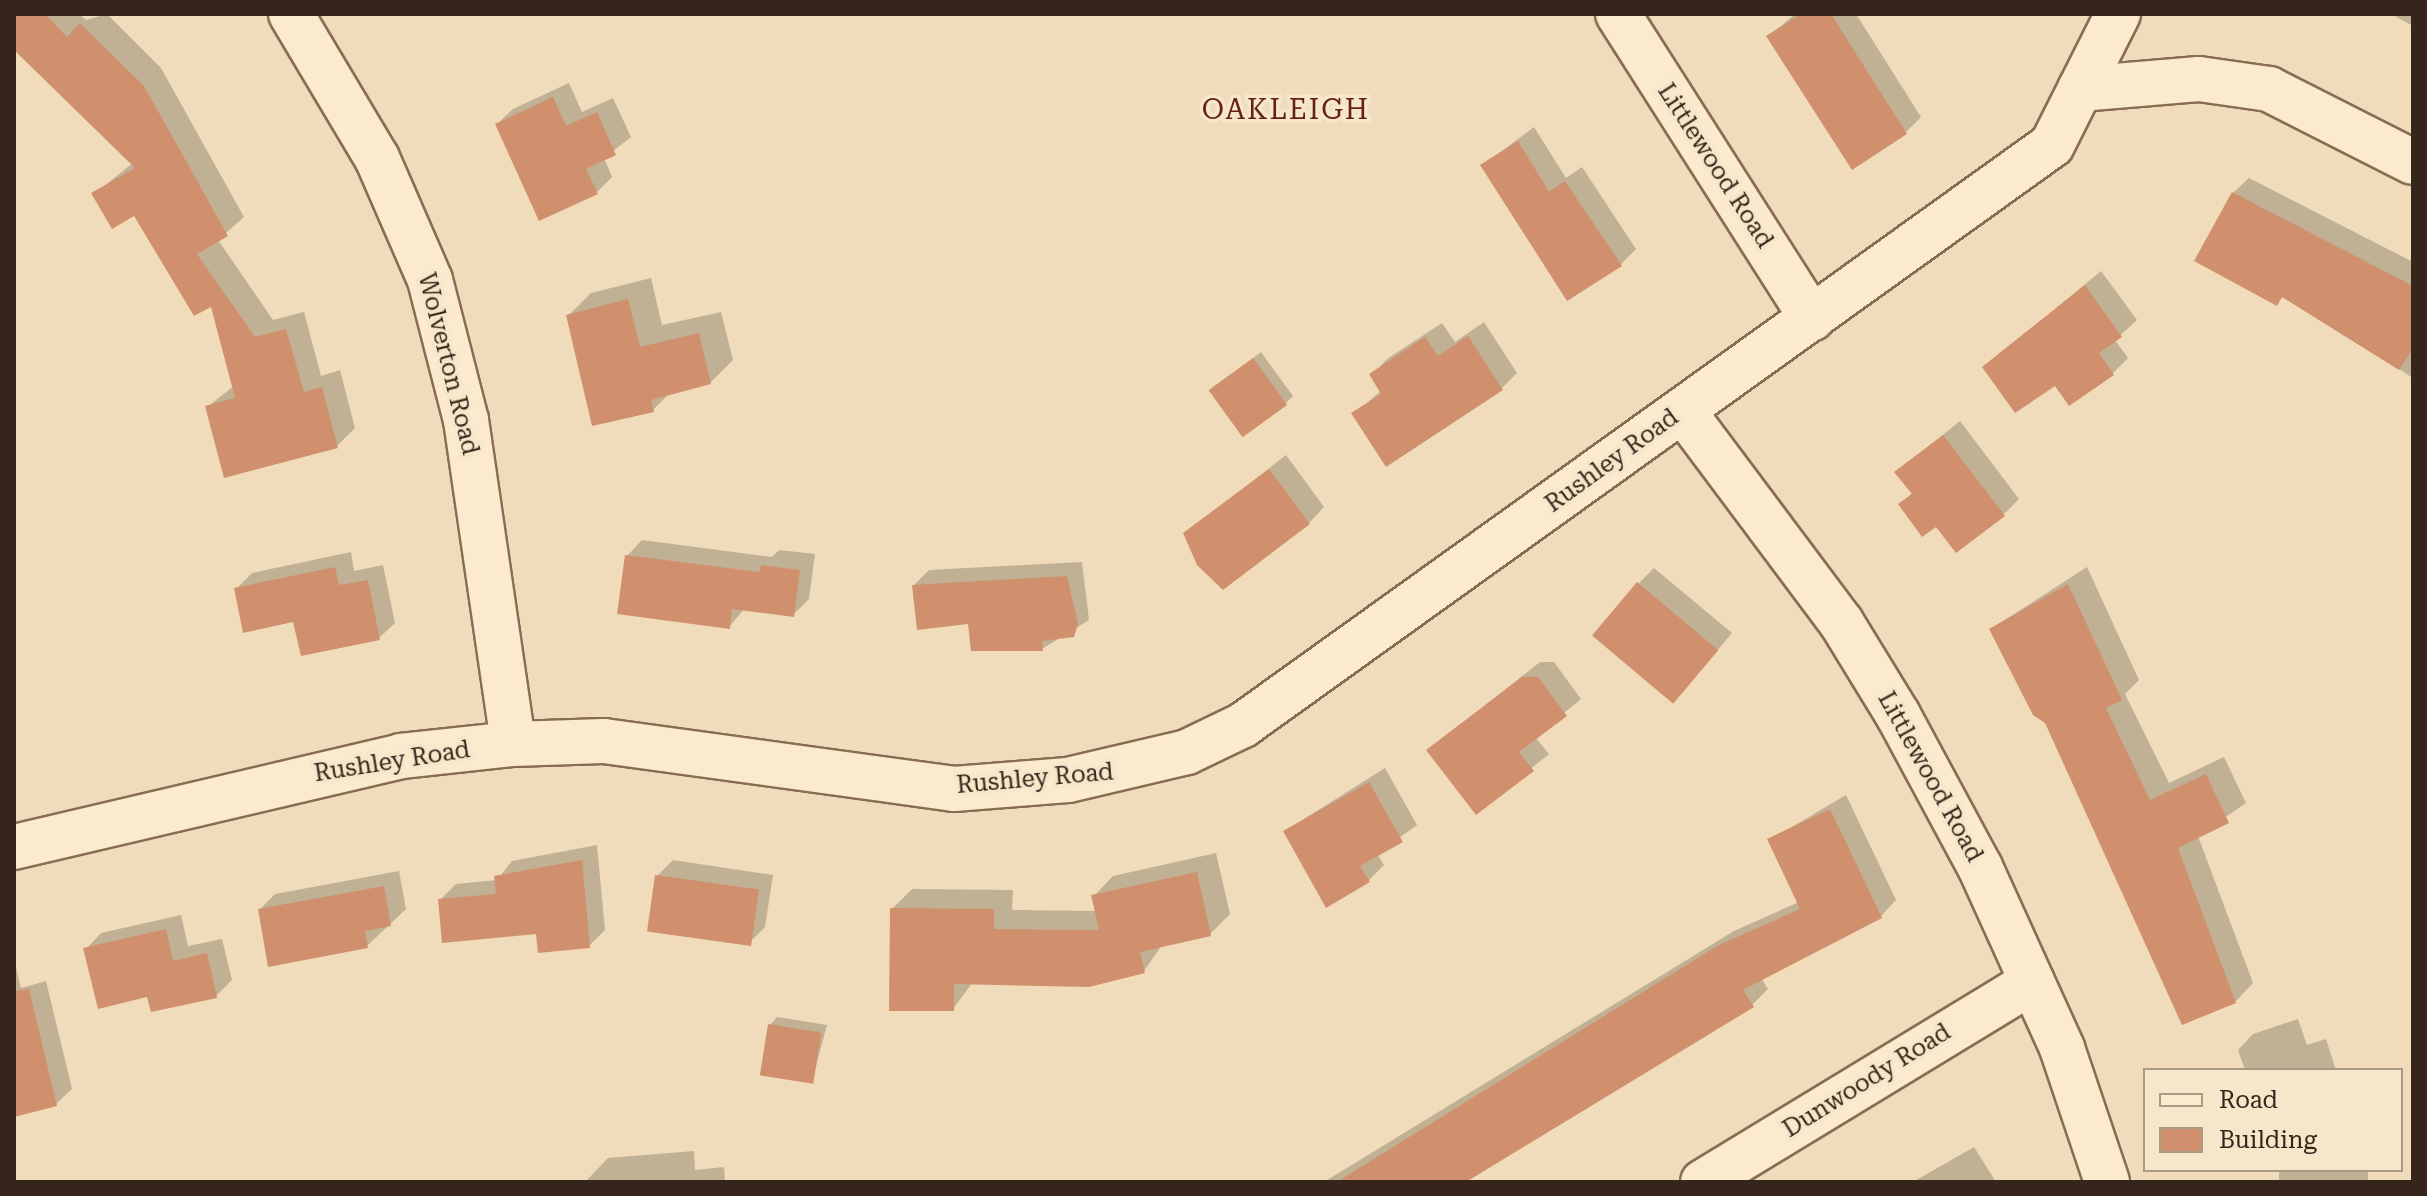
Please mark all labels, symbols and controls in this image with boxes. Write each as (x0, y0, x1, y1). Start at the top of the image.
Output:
street label: Littlewood Road (1651, 78, 1779, 254)
district label: OAKLEIGH (1202, 93, 1370, 127)
street label: Wolverton Road (411, 270, 485, 458)
street label: Rushley Road (1540, 403, 1684, 519)
street label: Littlewood Road (1871, 687, 1989, 867)
street label: Rushley Road (312, 735, 472, 789)
street label: Rushley Road (955, 758, 1115, 800)
street label: Dunwoody Road (1778, 1018, 1956, 1144)
legend (2143, 1068, 2403, 1172)
text: Road (2219, 1086, 2278, 1114)
text: Building (2219, 1126, 2317, 1154)

